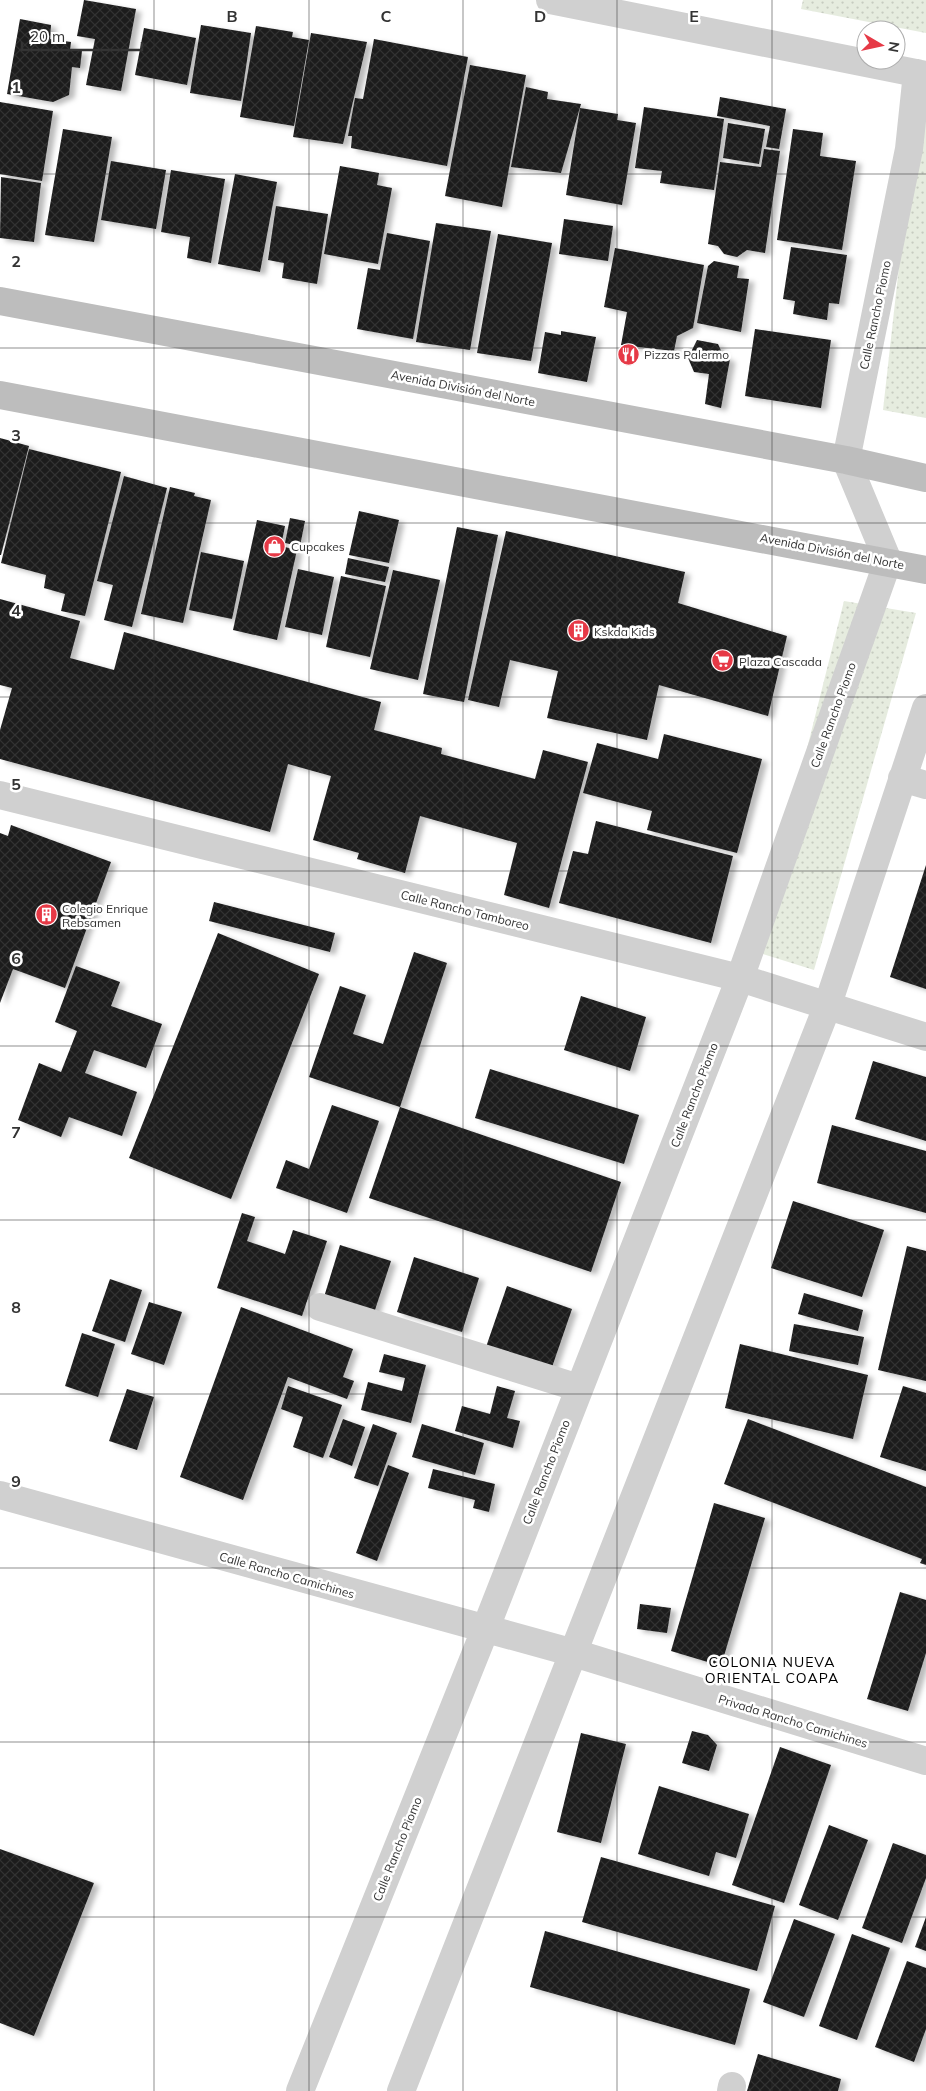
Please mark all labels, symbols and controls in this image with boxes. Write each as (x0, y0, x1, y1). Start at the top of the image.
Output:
text: B (226, 6, 238, 26)
text: C (381, 6, 392, 26)
text: D (534, 6, 546, 26)
text: E (689, 6, 699, 26)
scale bar (22, 20, 142, 52)
north arrow (856, 20, 906, 70)
text: 20 m (30, 27, 65, 46)
text: N (884, 40, 904, 54)
text: 1 (11, 77, 21, 97)
text: 2 (11, 251, 21, 271)
street label: Calle Rancho Piomo (856, 259, 894, 371)
restaurant icon: Pizzas Palermo (616, 342, 640, 366)
place label: Pizzas Palermo (644, 347, 729, 362)
street label: Avenida División del Norte (390, 367, 536, 409)
text: 3 (11, 425, 21, 445)
street label: Avenida División del Norte (759, 530, 905, 572)
shop icon: Cupcakes (263, 534, 287, 558)
place label: Cupcakes (291, 539, 345, 554)
text: 4 (11, 600, 21, 620)
building icon: Kskda Kids (566, 619, 590, 643)
place label: Kskda Kids (594, 624, 655, 639)
supermarket icon: Plaza Cascada (711, 649, 735, 673)
place label: Plaza Cascada (739, 654, 822, 669)
street label: Calle Rancho Piomo (807, 660, 859, 770)
text: 5 (11, 774, 21, 794)
street label: Calle Rancho Tamboreo (399, 887, 531, 933)
place label: Colegio Enrique Rebsamen (62, 901, 148, 930)
building icon: Colegio Enrique Rebsamen (34, 903, 58, 927)
text: 6 (11, 948, 21, 968)
street label: Calle Rancho Piomo (667, 1040, 721, 1149)
text: 7 (11, 1122, 21, 1142)
text: 8 (11, 1297, 21, 1317)
street label: Calle Rancho Piomo (519, 1417, 573, 1526)
text: 9 (11, 1471, 21, 1491)
street label: Calle Rancho Camichines (218, 1548, 356, 1602)
district label: COLONIA NUEVA ORIENTAL COAPA (705, 1653, 839, 1687)
street label: Privada Rancho Camichines (717, 1691, 869, 1751)
street label: Calle Rancho Piomo (369, 1795, 425, 1903)

